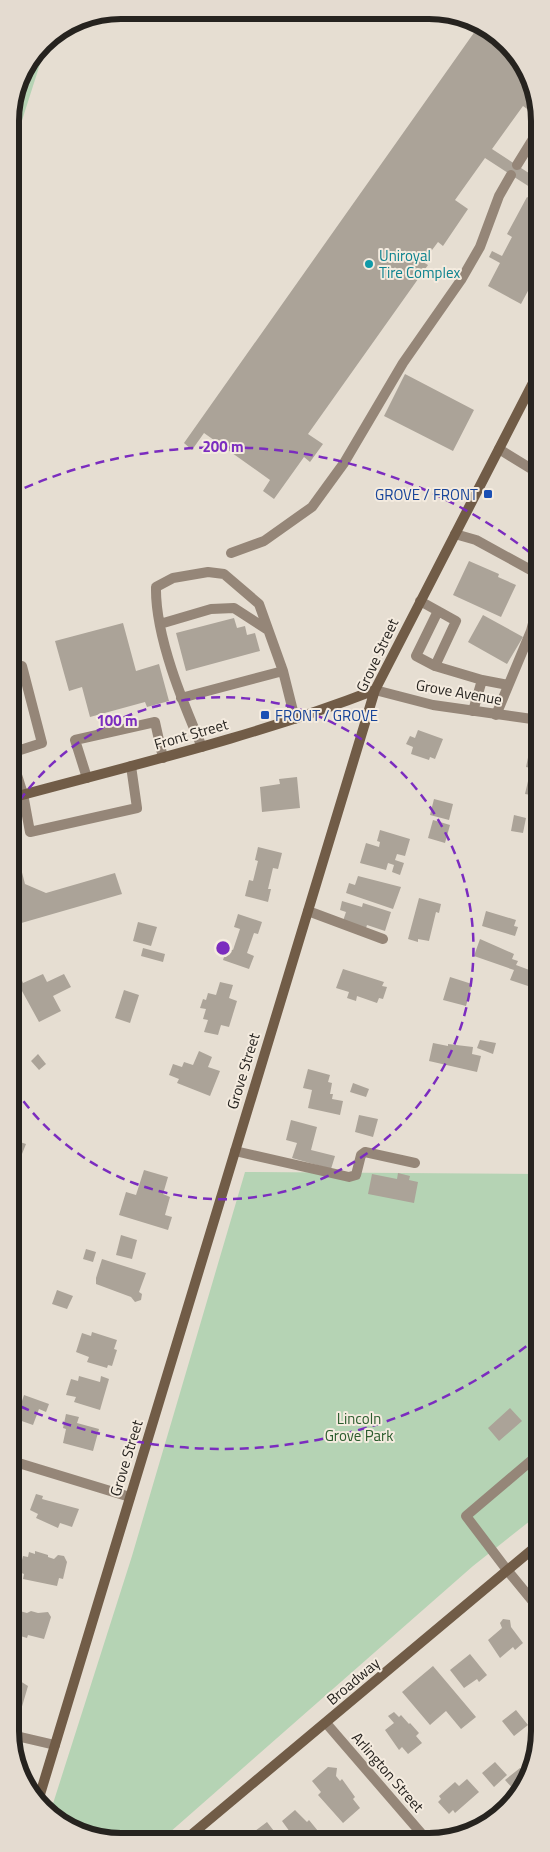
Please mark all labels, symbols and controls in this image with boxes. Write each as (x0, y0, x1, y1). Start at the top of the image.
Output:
place label: Uniroyal Tire Complex (379, 244, 460, 284)
marker: Uniroyal Tire Complex (363, 258, 375, 270)
text: 200 m (202, 435, 244, 458)
place label: GROVE / FRONT (375, 483, 478, 506)
marker: GROVE / FRONT (482, 488, 494, 500)
street label: Grove Street (350, 614, 404, 696)
street label: Grove Avenue (414, 673, 504, 711)
place label: FRONT / GROVE (275, 704, 378, 727)
text: 100 m (96, 709, 138, 732)
marker: FRONT / GROVE (259, 709, 271, 721)
street label: Front Street (151, 712, 231, 755)
centre of rings (214, 939, 232, 957)
street label: Grove Street (220, 1029, 266, 1112)
park label: Lincoln Grove Park (325, 1407, 393, 1447)
street label: Grove Street (103, 1416, 149, 1499)
street label: Broadway (321, 1652, 385, 1710)
street label: Arlington Street (347, 1727, 430, 1818)

